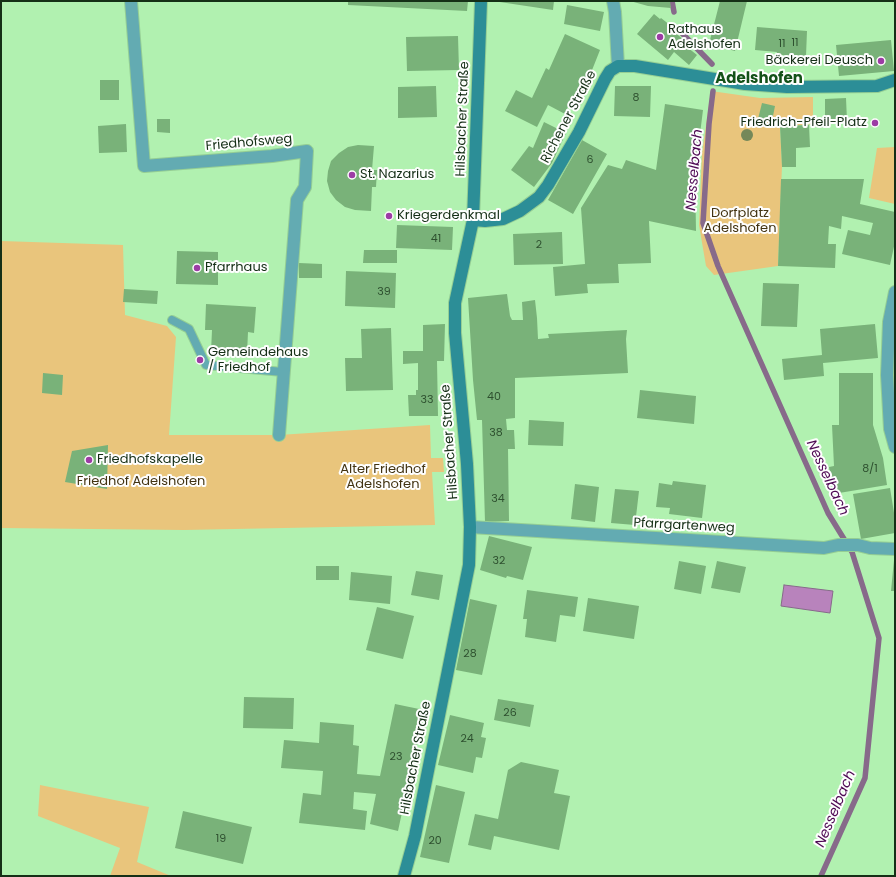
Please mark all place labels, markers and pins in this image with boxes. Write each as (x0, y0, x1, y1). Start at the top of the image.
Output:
place label: Rathaus Adelshofen (668, 22, 741, 53)
marker: Rathaus Adelshofen (655, 32, 665, 42)
place label: Bäckerei Deusch (765, 53, 873, 69)
marker: Bäckerei Deusch (876, 56, 886, 66)
place label: Friedrich-Pfeil-Platz (741, 115, 867, 131)
marker: Friedrich-Pfeil-Platz (870, 118, 880, 128)
place label: St. Nazarius (360, 167, 434, 183)
marker: St. Nazarius (347, 170, 357, 180)
place label: Kriegerdenkmal (397, 208, 500, 224)
marker: Kriegerdenkmal (384, 211, 394, 221)
place label: Pfarrhaus (205, 260, 268, 276)
marker: Pfarrhaus (192, 263, 202, 273)
place label: Gemeindehaus / Friedhof (208, 345, 308, 376)
marker: Gemeindehaus / Friedhof (195, 355, 205, 365)
place label: Friedhofskapelle (97, 452, 203, 468)
marker: Friedhofskapelle (84, 455, 94, 465)

